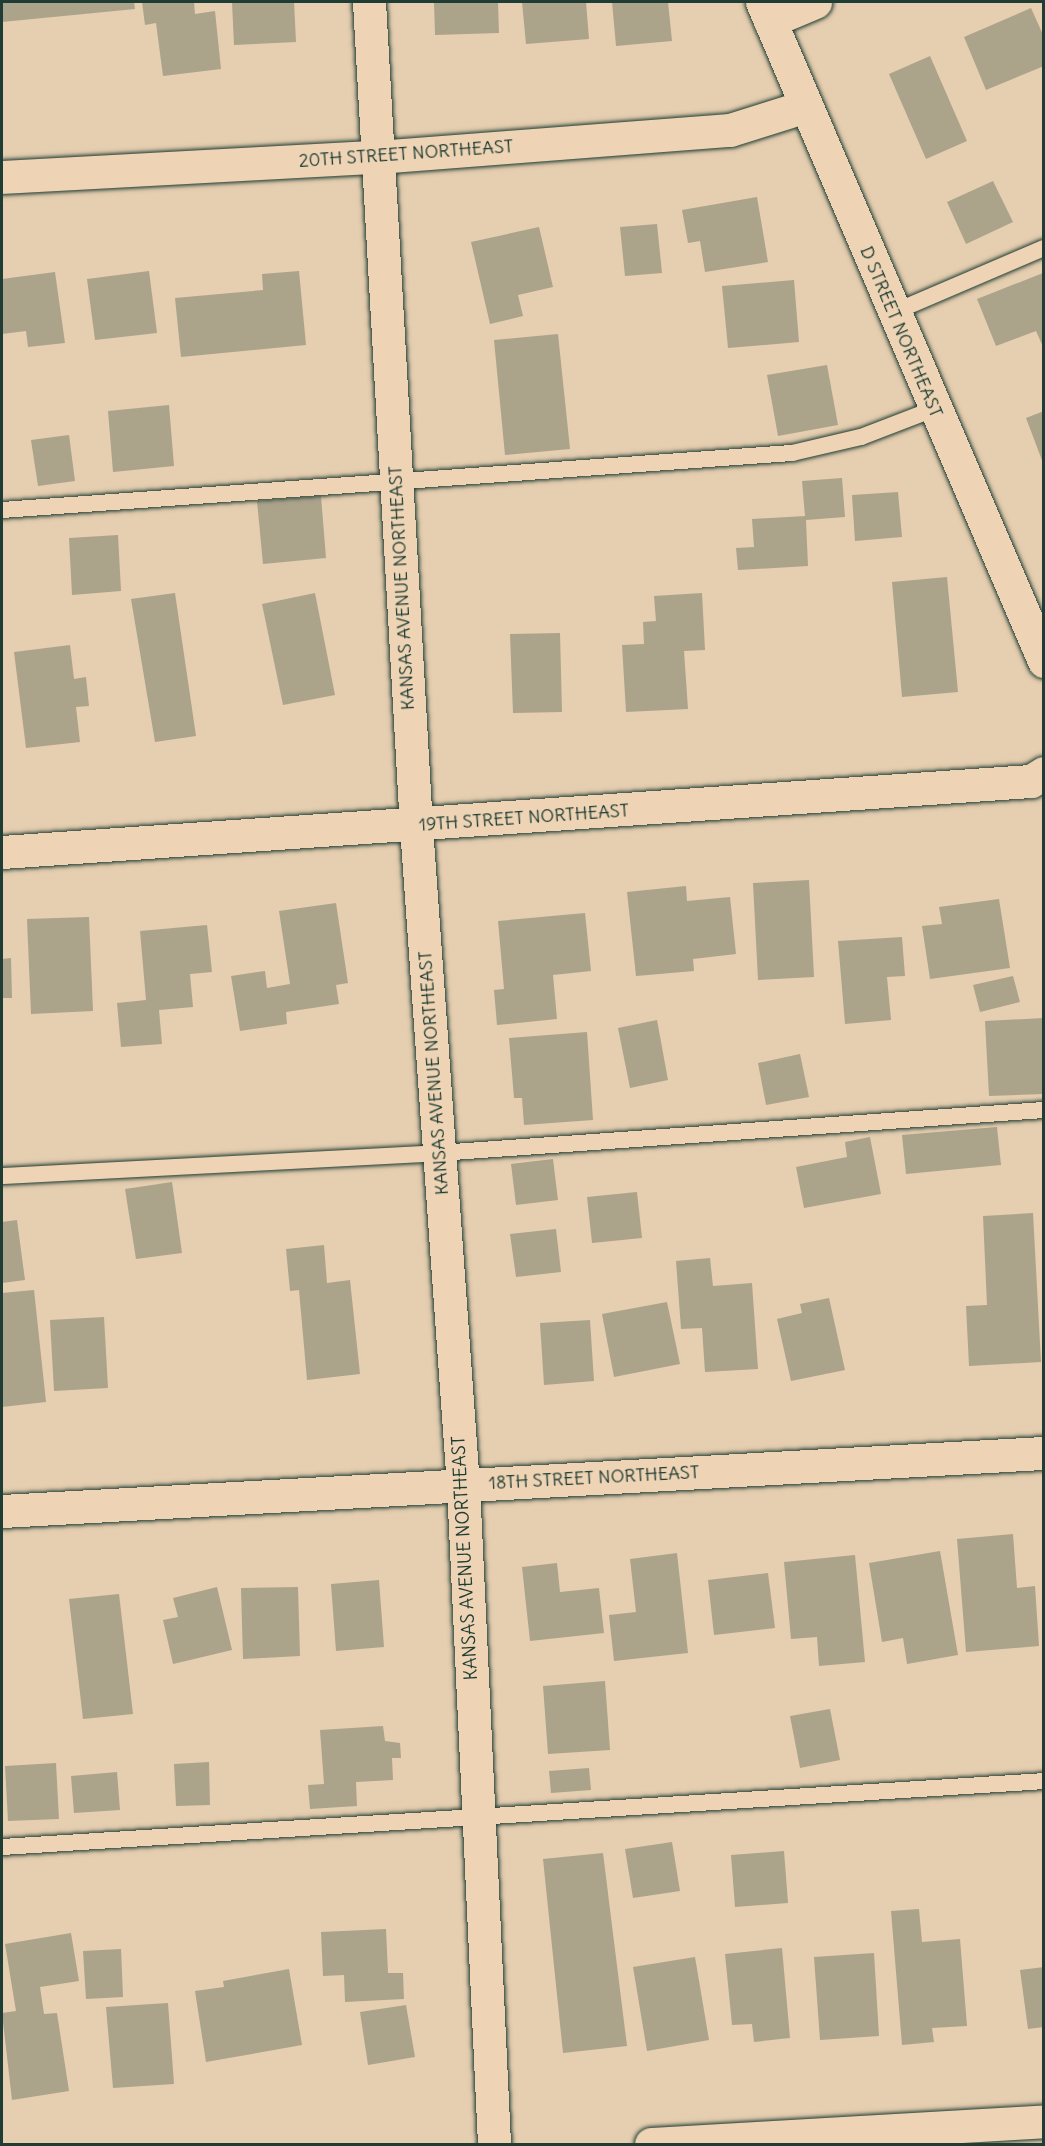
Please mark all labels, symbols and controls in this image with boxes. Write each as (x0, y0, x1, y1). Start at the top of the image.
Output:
street label: 20TH STREET NORTHEAST (298, 136, 514, 172)
street label: D STREET NORTHEAST (855, 243, 947, 421)
street label: KANSAS AVENUE NORTHEAST (385, 465, 419, 711)
street label: 19TH STREET NORTHEAST (418, 800, 630, 836)
street label: KANSAS AVENUE NORTHEAST (415, 950, 453, 1196)
street label: KANSAS AVENUE NORTHEAST (448, 1435, 482, 1681)
street label: 18TH STREET NORTHEAST (488, 1462, 700, 1494)

